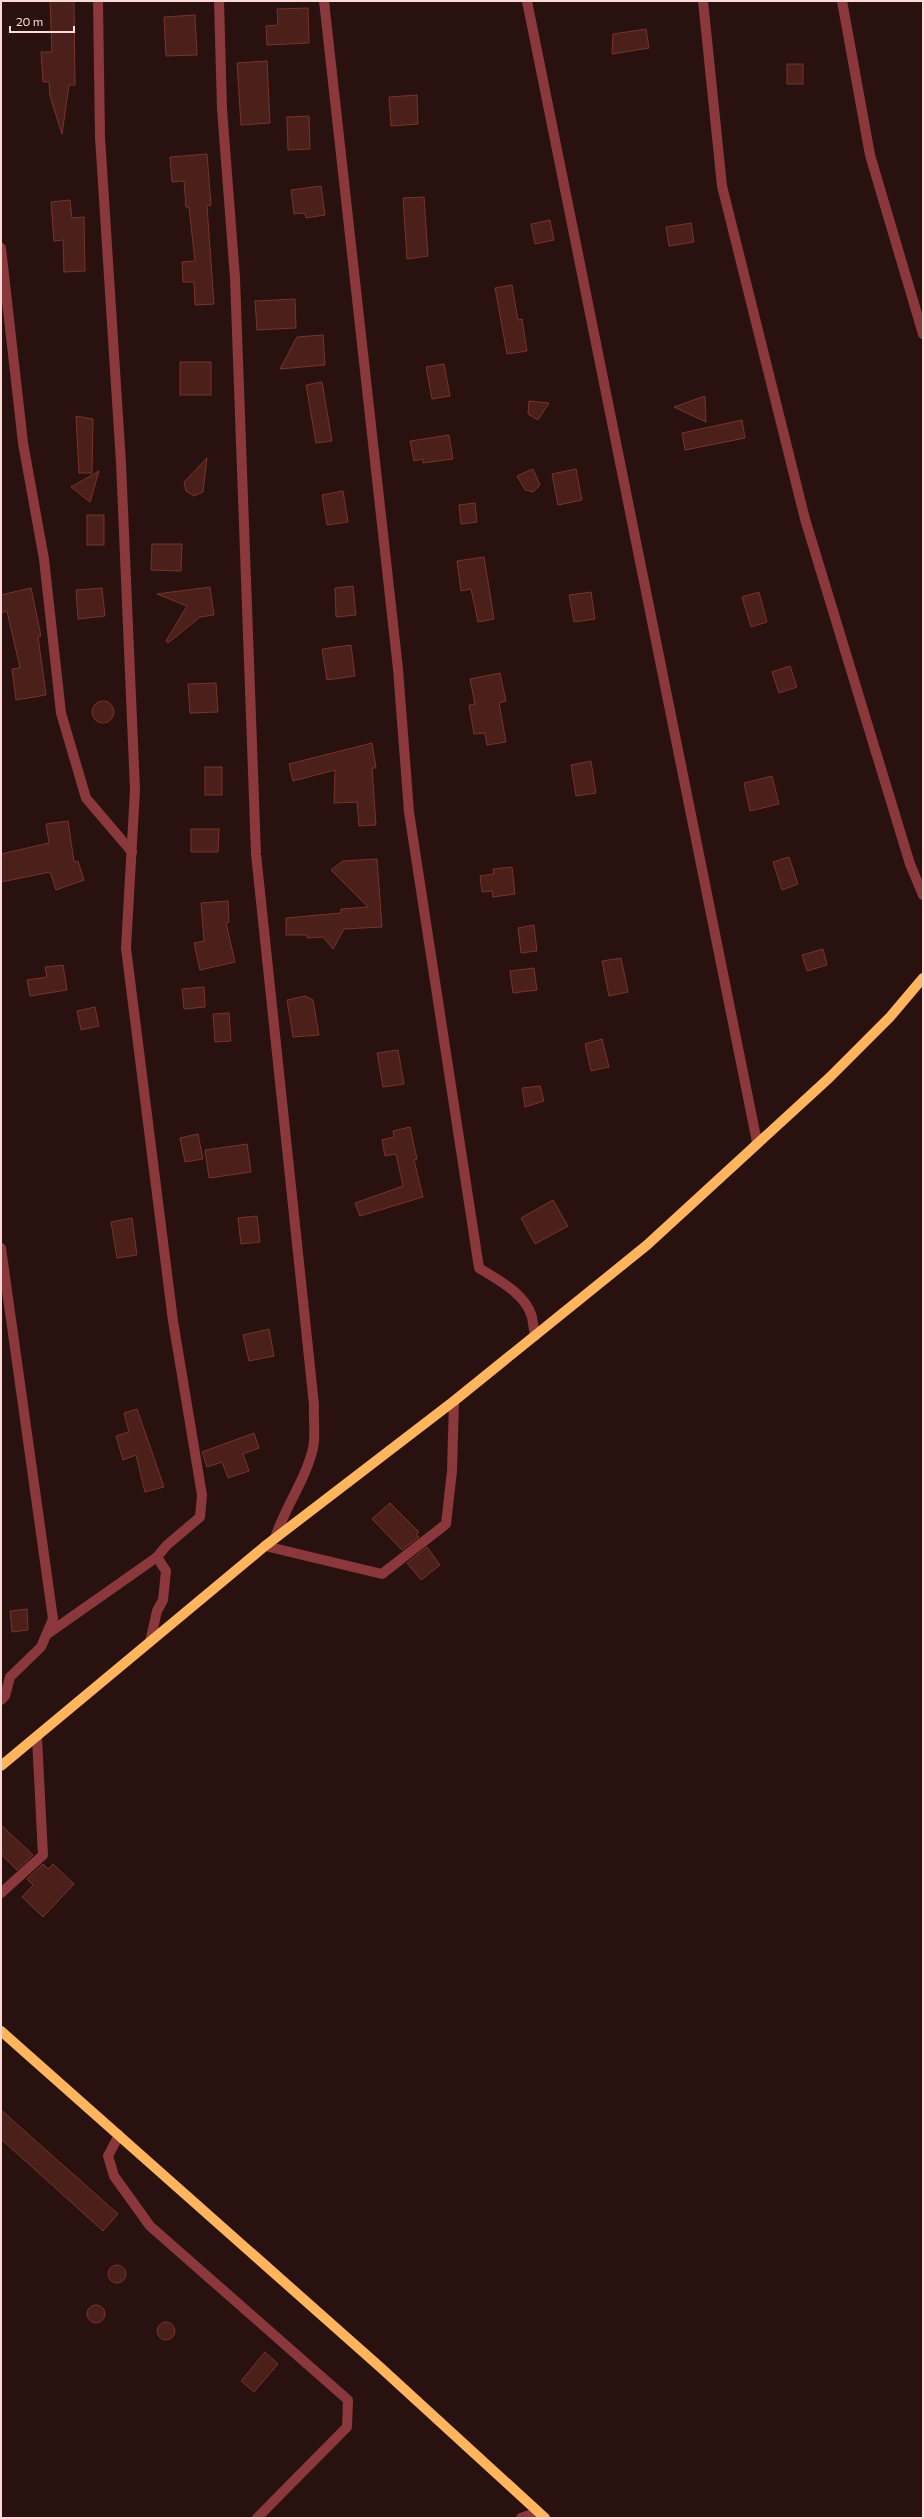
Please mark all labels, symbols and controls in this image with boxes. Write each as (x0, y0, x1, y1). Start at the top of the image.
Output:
scale bar (10, 8, 74, 34)
text: 20 m (16, 14, 43, 28)

